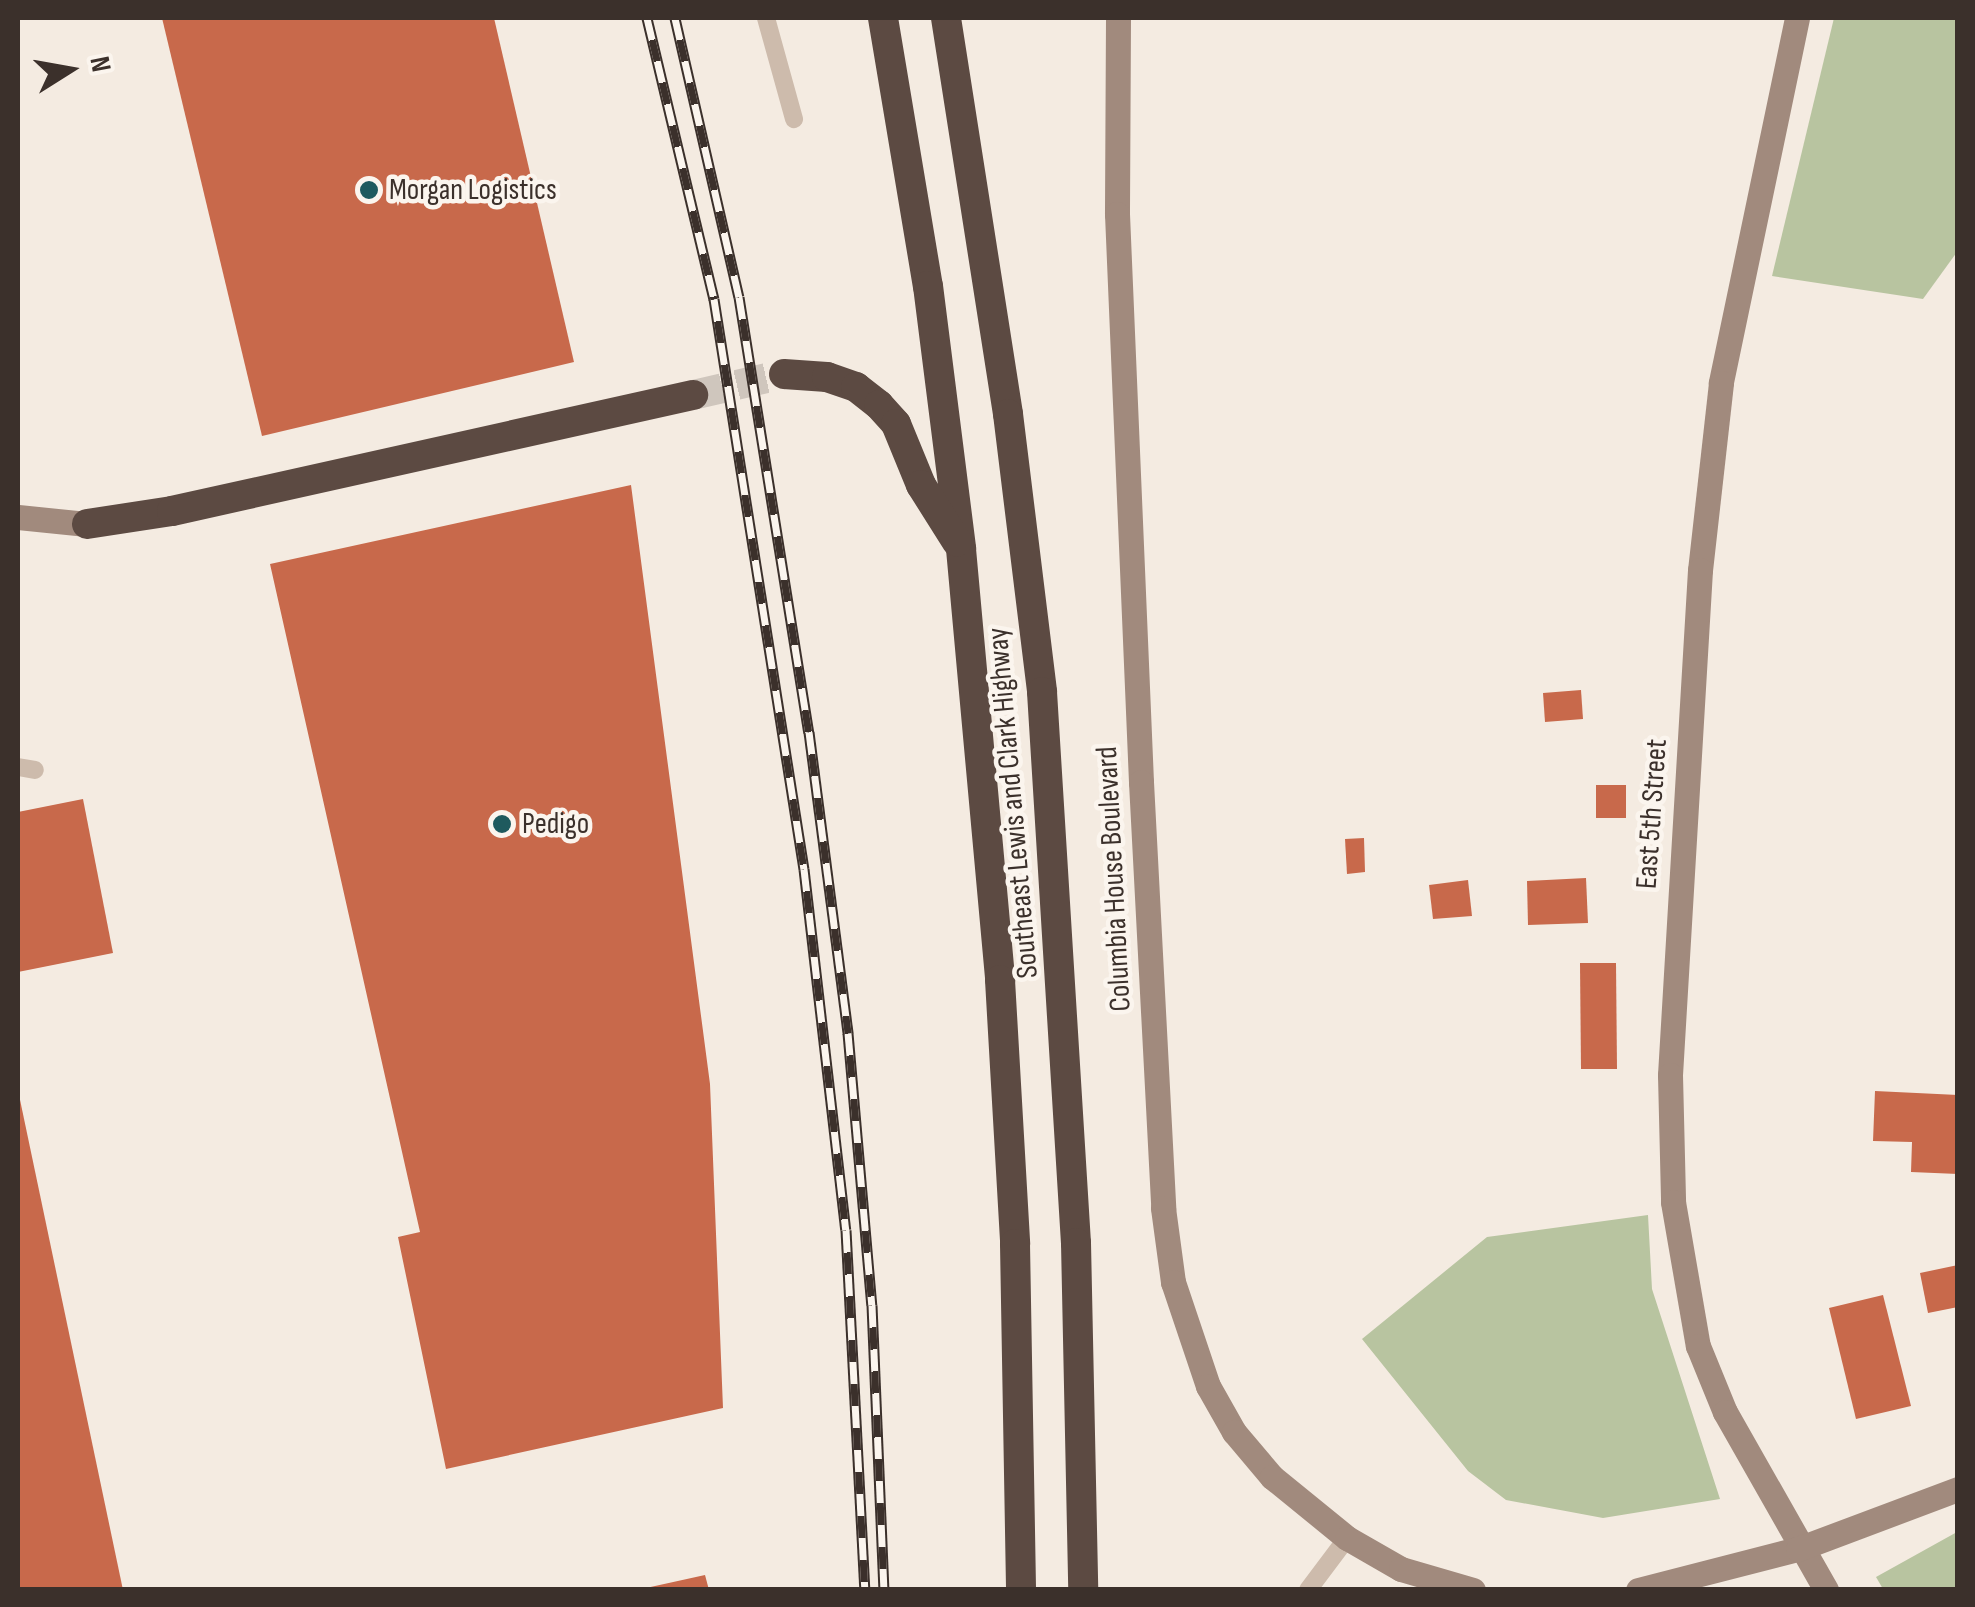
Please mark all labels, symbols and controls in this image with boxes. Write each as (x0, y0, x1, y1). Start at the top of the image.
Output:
north arrow (20, 20, 120, 120)
text: N (82, 54, 118, 75)
place label: Morgan Logistics (389, 172, 557, 208)
marker: Morgan Logistics (358, 179, 380, 201)
street label: Southeast Lewis and Clark Highway (980, 626, 1046, 980)
street label: East 5th Street (1629, 738, 1675, 890)
street label: Columbia House Boulevard (1089, 746, 1139, 1012)
place label: Pedigo (522, 806, 589, 842)
marker: Pedigo (491, 813, 513, 835)

